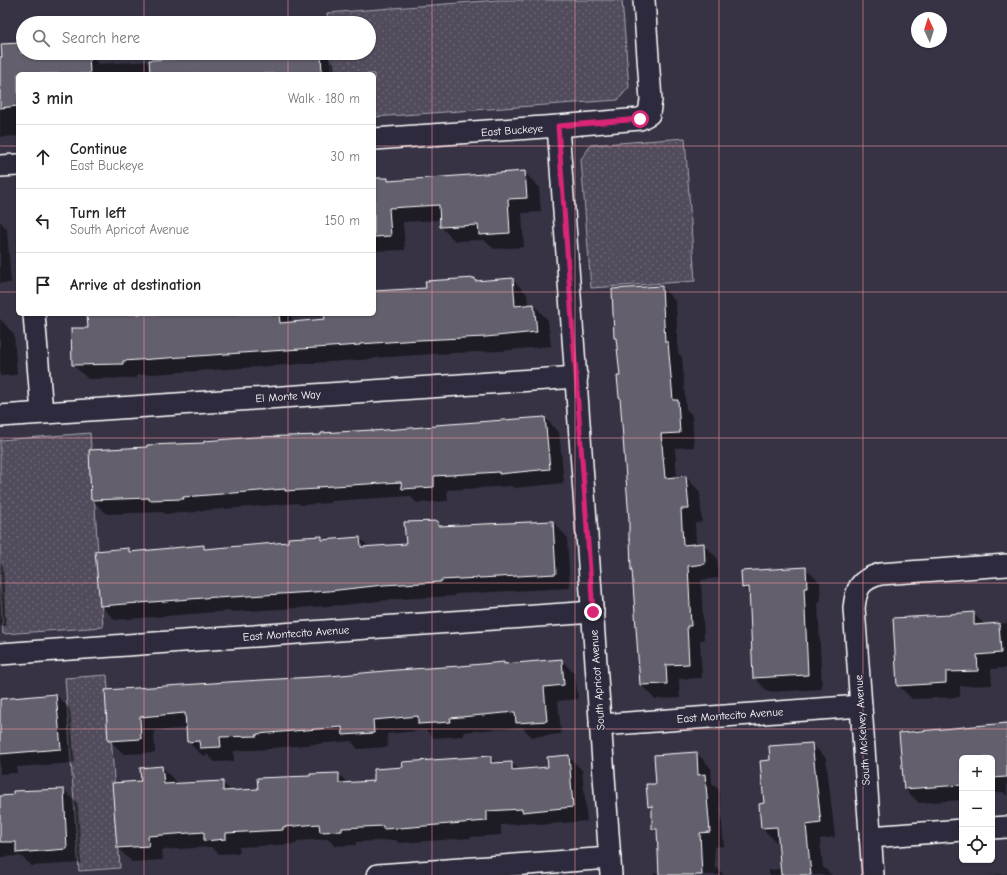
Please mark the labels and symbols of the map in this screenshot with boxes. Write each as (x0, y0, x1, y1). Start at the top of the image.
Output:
north arrow (911, 12, 947, 48)
route start (631, 110, 649, 128)
street label: East Buckeye (480, 122, 544, 139)
street label: El Monte Way (255, 388, 321, 405)
route end (584, 603, 602, 621)
street label: East Montecito Avenue (242, 623, 350, 644)
street label: South Apricot Avenue (587, 629, 607, 731)
street label: South McKelvey Avenue (852, 674, 873, 786)
street label: East Montecito Avenue (676, 705, 784, 726)

